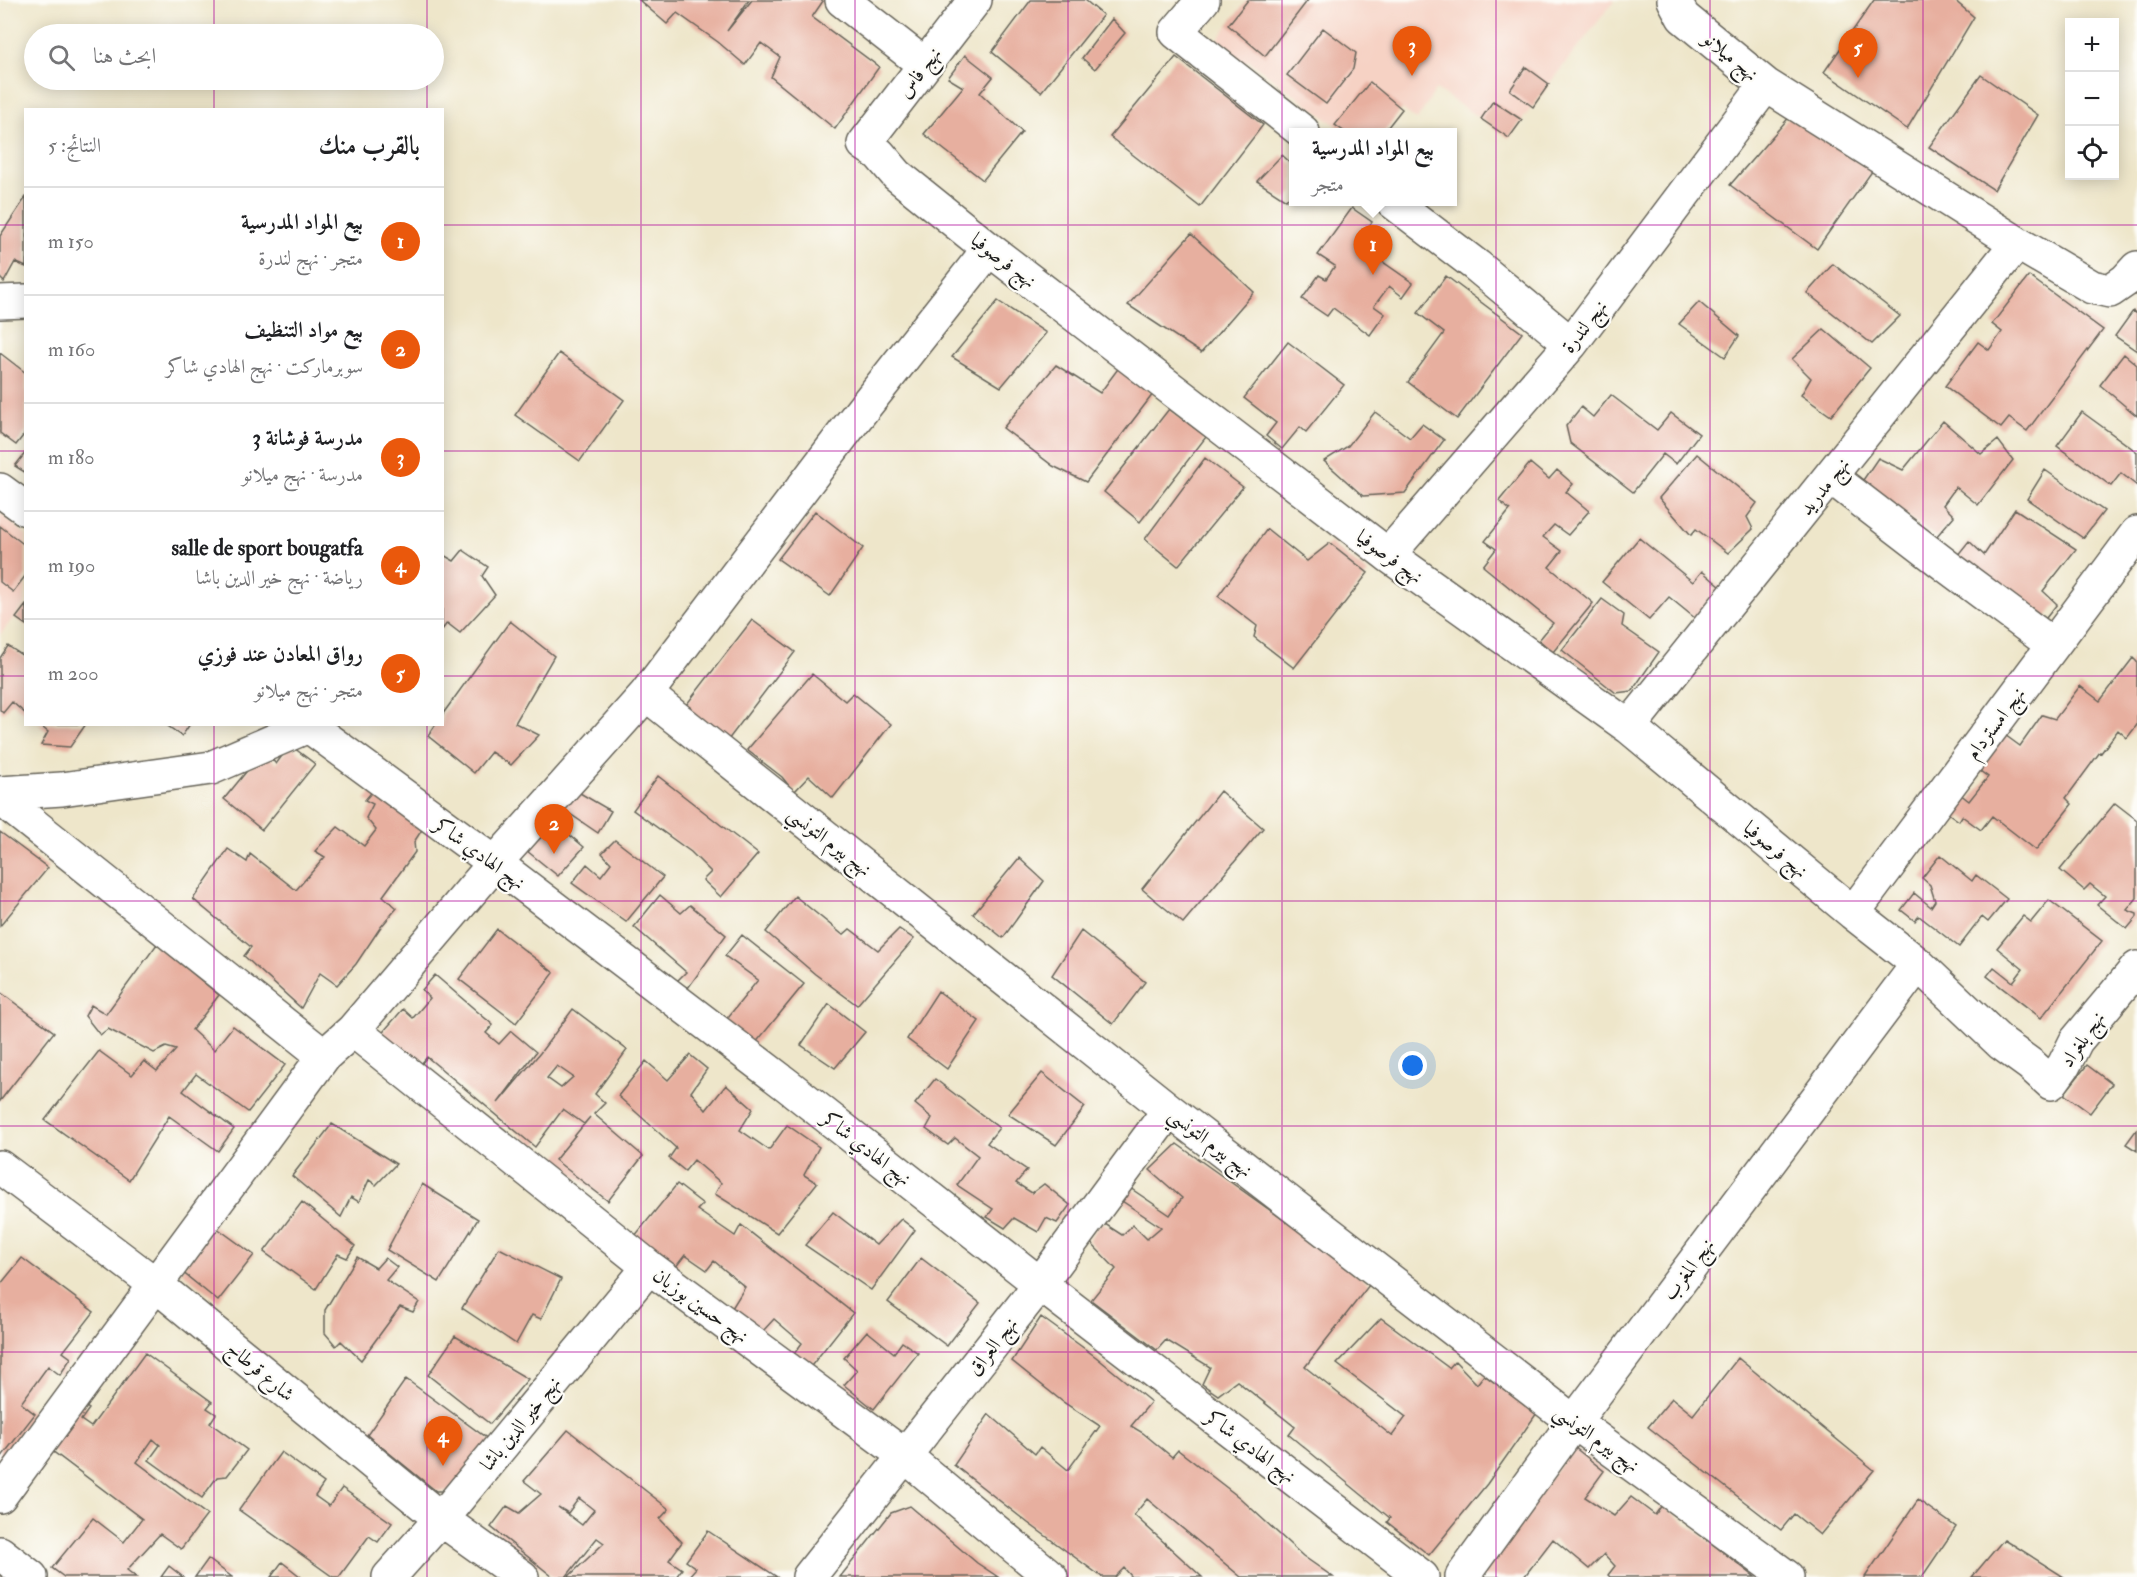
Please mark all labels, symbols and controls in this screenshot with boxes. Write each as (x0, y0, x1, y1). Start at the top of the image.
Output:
map controls (2065, 18, 2119, 180)
button: + (2065, 18, 2119, 72)
search box (24, 24, 444, 90)
street label: نهج ميلانو (1693, 25, 1764, 91)
pin: 3 (1392, 26, 1432, 76)
pin: 5 (1838, 28, 1878, 78)
icon: search (45, 41, 78, 74)
text: ابحث هنا (93, 42, 156, 70)
street label: نهج فاس (892, 42, 951, 106)
button: − (2065, 72, 2119, 126)
button: locate (2065, 126, 2119, 180)
popup (1289, 128, 1457, 206)
text: بالقرب منك (318, 130, 420, 162)
text: النتائج: 5 (48, 133, 101, 158)
text: بيع المواد المدرسية (1312, 134, 1434, 162)
text: متجر (1312, 172, 1344, 197)
text: بيع المواد المدرسية (241, 208, 363, 236)
pin: 1 (1354, 226, 1392, 275)
street label: نهج فرصوفيا (963, 227, 1042, 298)
text: 150 m (48, 229, 94, 254)
text: 1 (397, 229, 404, 254)
text: متجر · نهج لندرة (258, 246, 363, 271)
street label: نهج لندرة (1556, 295, 1617, 361)
text: بيع مواد التنظيف (244, 316, 363, 344)
text: 160 m (48, 337, 95, 362)
text: 2 (395, 337, 406, 362)
text: سوبرماركت · نهج الهادي شاكر (166, 354, 363, 379)
text: مدرسة فوشانة 3 (253, 424, 363, 452)
text: 180 m (48, 445, 95, 470)
text: 3 (397, 445, 404, 470)
street label: نهج مدريد (1793, 452, 1859, 524)
text: مدرسة · نهج ميلانو (242, 462, 363, 487)
street label: نهج فرصوفيا (1348, 524, 1428, 593)
text: salle de sport bougatfa (172, 534, 363, 562)
text: 190 m (48, 553, 95, 578)
text: 4 (395, 553, 406, 578)
text: رياضة · نهج خير الدين باشا (196, 565, 363, 590)
text: رواق المعادن عند فوزي (198, 640, 363, 668)
text: 200 m (48, 661, 98, 686)
text: 5 (396, 661, 405, 686)
text: متجر · نهج ميلانو (254, 678, 363, 703)
street label: نهج امستردام (1960, 682, 2035, 768)
street label: نهج بيرم التونسي (779, 801, 877, 887)
pin: 2 (534, 804, 574, 854)
street label: نهج الهادي شاكر (424, 811, 530, 899)
street label: نهج فرصوفيا (1735, 815, 1813, 887)
street label: نهج بلغراد (2054, 1006, 2115, 1075)
your location (1398, 1051, 1427, 1080)
street label: نهج بيرم التونسي (1160, 1102, 1258, 1188)
street label: نهج الهادي شاكر (812, 1104, 917, 1195)
street label: نهج المغرب (1657, 1233, 1724, 1308)
street label: نهج حسين بوزيان (645, 1262, 754, 1353)
street label: نهج العراق (962, 1312, 1027, 1384)
street label: شارع قرطاج (218, 1336, 300, 1411)
street label: نهج خير الدين باشا (475, 1371, 570, 1479)
street label: نهج بيرم التونسي (1545, 1399, 1645, 1483)
street label: نهج الهادي شاكر (1196, 1403, 1301, 1493)
pin: 4 (424, 1416, 462, 1466)

